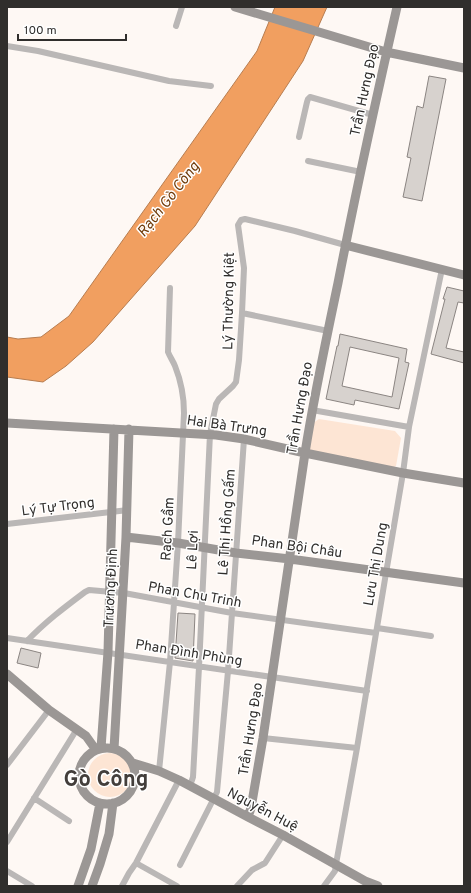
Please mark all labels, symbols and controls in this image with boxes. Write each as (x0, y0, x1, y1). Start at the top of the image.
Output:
scale bar (18, 16, 126, 42)
text: 100 m (24, 23, 57, 39)
street label: Trần Hưng Đạo (347, 42, 384, 138)
water label: Rạch Gò Công (134, 158, 205, 241)
street label: Lý Thường Kiệt (220, 252, 239, 350)
street label: Trần Hưng Đạo (284, 360, 317, 456)
street label: Hai Bà Trưng (186, 412, 268, 441)
street label: Lê Thị Hồng Gấm (215, 468, 240, 576)
street label: Lý Tự Trọng (21, 495, 96, 520)
street label: Rạch Gầm (158, 497, 179, 561)
street label: Lưu Thị Dung (361, 521, 392, 607)
street label: Lê Lợi (184, 530, 203, 570)
street label: Phan Bội Châu (250, 533, 343, 562)
street label: Trương Định (101, 548, 122, 628)
street label: Phan Chu Trinh (147, 579, 243, 612)
street label: Phan Đình Phùng (134, 637, 244, 670)
street label: Trần Hưng Đạo (236, 681, 267, 777)
district label: Gò Công (63, 767, 149, 794)
street label: Nguyễn Huệ (224, 784, 301, 836)

